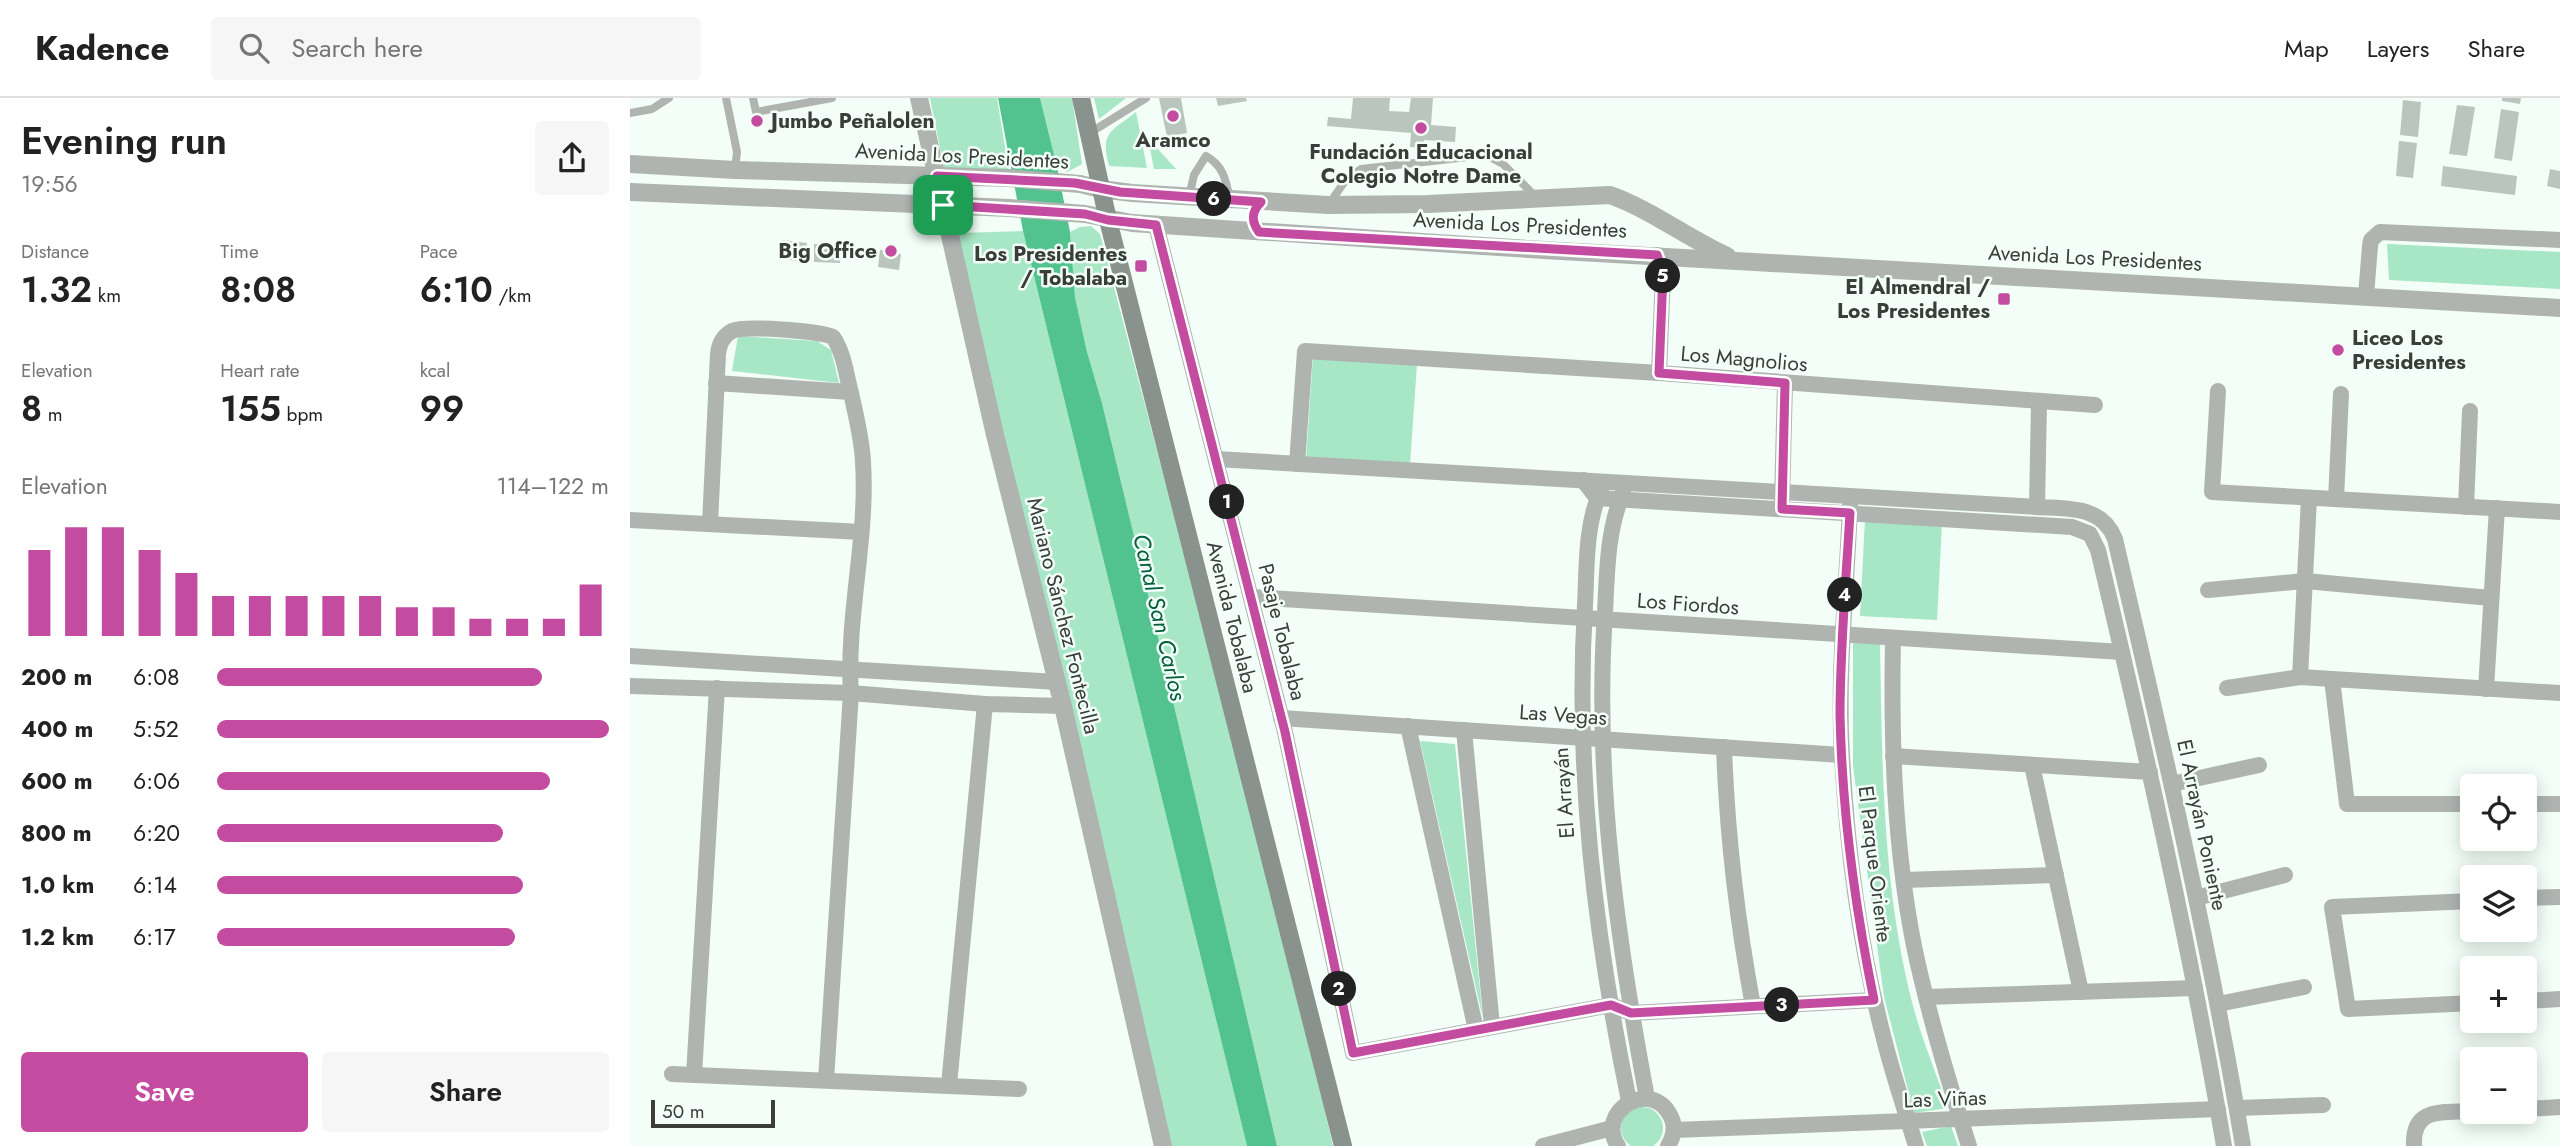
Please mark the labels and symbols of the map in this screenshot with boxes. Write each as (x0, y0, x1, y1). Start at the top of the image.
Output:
place label: Jumbo Peñalolen (767, 106, 935, 136)
marker: Aramco (1165, 108, 1181, 124)
marker: Jumbo Peñalolen (749, 113, 765, 129)
marker: Fundación Educacional Colegio Notre Dame (1413, 120, 1429, 136)
place label: Aramco (1134, 125, 1211, 155)
street label: Avenida Los Presidentes (854, 135, 1070, 177)
place label: Fundación Educacional Colegio Notre Dame (1309, 137, 1533, 191)
pin (913, 175, 973, 235)
pin: 6 (1196, 182, 1232, 217)
street label: Avenida Los Presidentes (1412, 204, 1628, 246)
place label: Big Office (778, 236, 877, 266)
street label: Avenida Los Presidentes (1987, 237, 2203, 279)
place label: Los Presidentes / Tobalaba (974, 239, 1127, 293)
marker: Big Office (883, 243, 899, 259)
marker: Los Presidentes / Tobalaba (1133, 258, 1149, 274)
pin: 5 (1646, 258, 1680, 294)
place label: El Almendral / Los Presidentes (1837, 272, 1990, 326)
marker: El Almendral / Los Presidentes (1996, 291, 2012, 307)
place label: Liceo Los Presidentes (2352, 323, 2466, 377)
street label: Los Magnolios (1679, 339, 1809, 379)
marker: Liceo Los Presidentes (2330, 342, 2346, 358)
pin: 1 (1210, 484, 1244, 520)
street label: Mariano Sánchez Fontecilla (1019, 495, 1107, 737)
water label: Canal San Carlos (1124, 530, 1196, 705)
street label: Avenida Tobalaba (1199, 538, 1265, 696)
street label: Pasaje Tobalaba (1250, 560, 1314, 704)
pin: 4 (1828, 578, 1862, 612)
street label: Los Fiordos (1636, 585, 1740, 623)
street label: Las Vegas (1518, 697, 1608, 733)
street label: El Arrayán Poniente (2169, 737, 2235, 914)
street label: El Arrayán (1546, 746, 1582, 840)
street label: El Parque Oriente (1851, 784, 1900, 944)
pin: 2 (1322, 972, 1356, 1006)
pin: 3 (1764, 988, 1800, 1023)
street label: Las Viñas (1903, 1083, 1987, 1115)
scale bar (651, 1097, 775, 1129)

